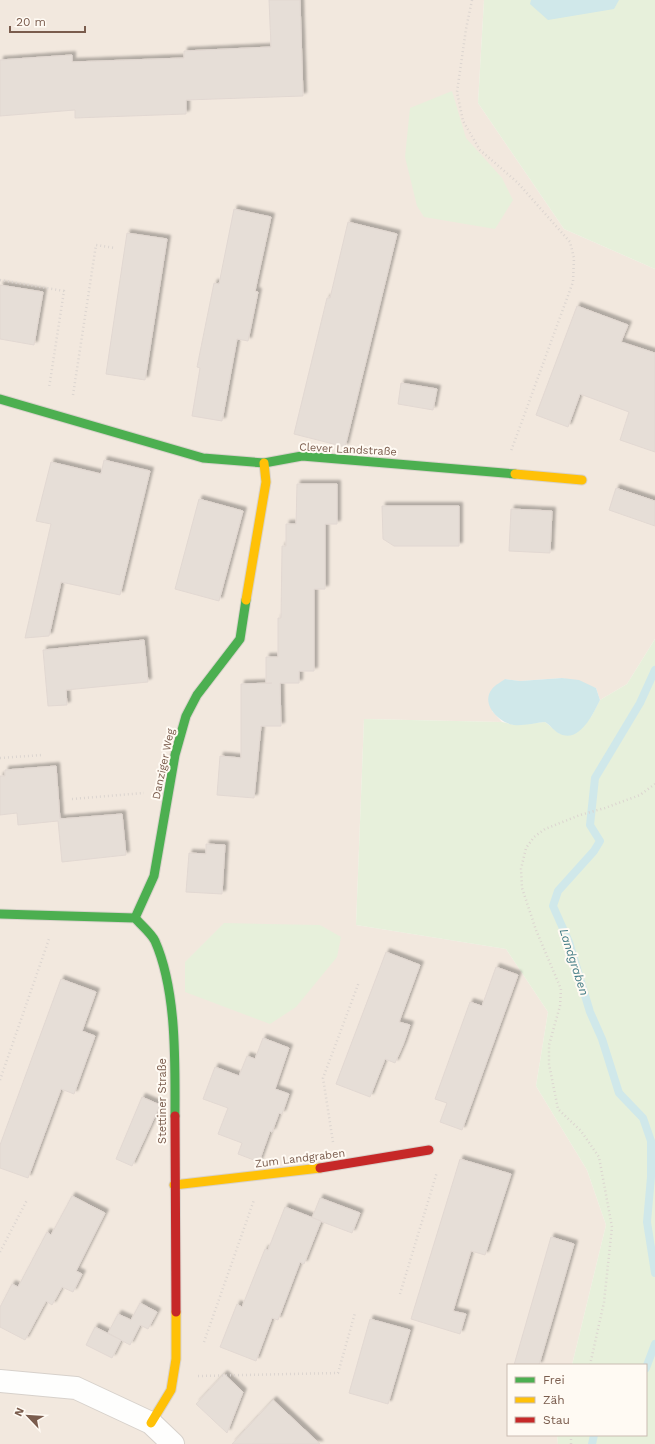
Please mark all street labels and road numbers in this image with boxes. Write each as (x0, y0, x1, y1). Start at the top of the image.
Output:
street label: Clever Landstraße (299, 440, 397, 459)
street label: Danziger Weg (150, 727, 177, 801)
street label: Stettiner Straße (156, 1058, 169, 1144)
street label: Zum Landgraben (254, 1147, 346, 1170)

